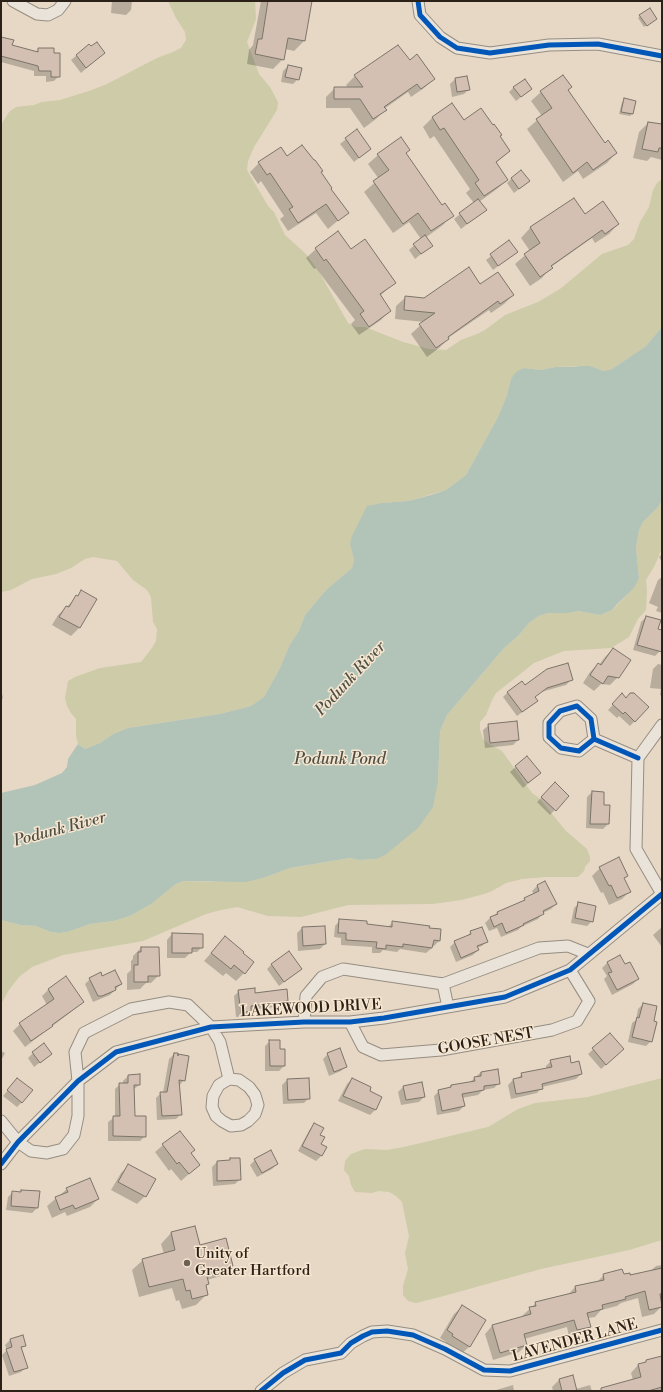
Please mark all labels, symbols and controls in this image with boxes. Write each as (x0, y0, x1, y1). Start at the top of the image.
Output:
water label: Podunk River (312, 638, 390, 720)
water label: Podunk Pond (294, 750, 386, 770)
water label: Podunk River (12, 808, 108, 852)
street label: LAKEWOOD DRIVE (240, 996, 382, 1022)
street label: GOOSE NEST (437, 1025, 535, 1059)
place label: Unity of Greater Hartford (195, 1245, 310, 1280)
marker: Unity of Greater Hartford (182, 1258, 192, 1268)
street label: LAVENDER LANE (510, 1316, 640, 1366)

